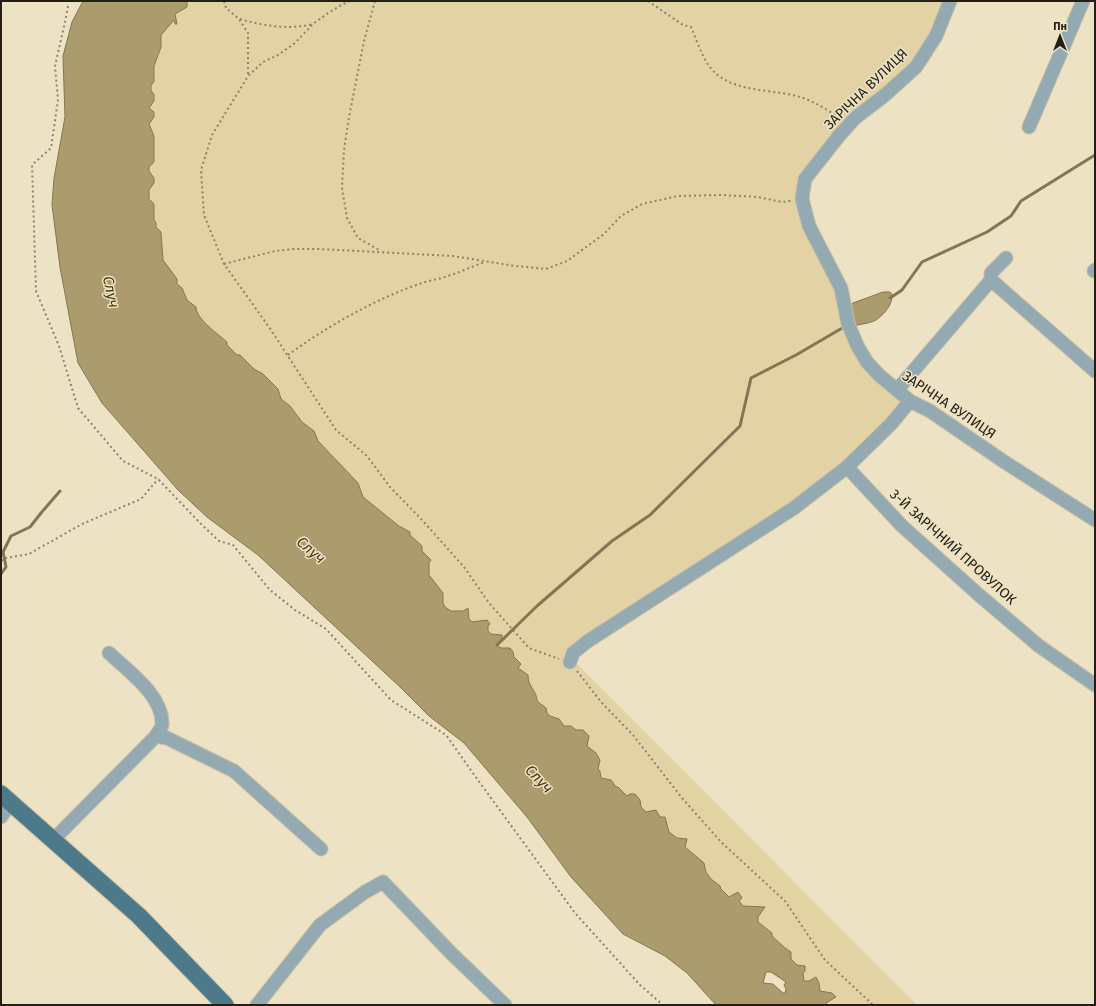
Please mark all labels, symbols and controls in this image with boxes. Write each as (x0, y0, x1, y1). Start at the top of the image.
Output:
north arrow (1040, 16, 1080, 56)
text: Пн (1053, 20, 1067, 33)
street label: ЗАРІЧНА ВУЛИЦЯ (821, 45, 911, 133)
water label: Случ (99, 274, 123, 310)
street label: ЗАРІЧНА ВУЛИЦЯ (899, 367, 999, 443)
street label: 3-Й ЗАРІЧНИЙ ПРОВУЛОК (886, 486, 1020, 609)
water label: Случ (293, 533, 329, 567)
water label: Случ (521, 761, 557, 797)

